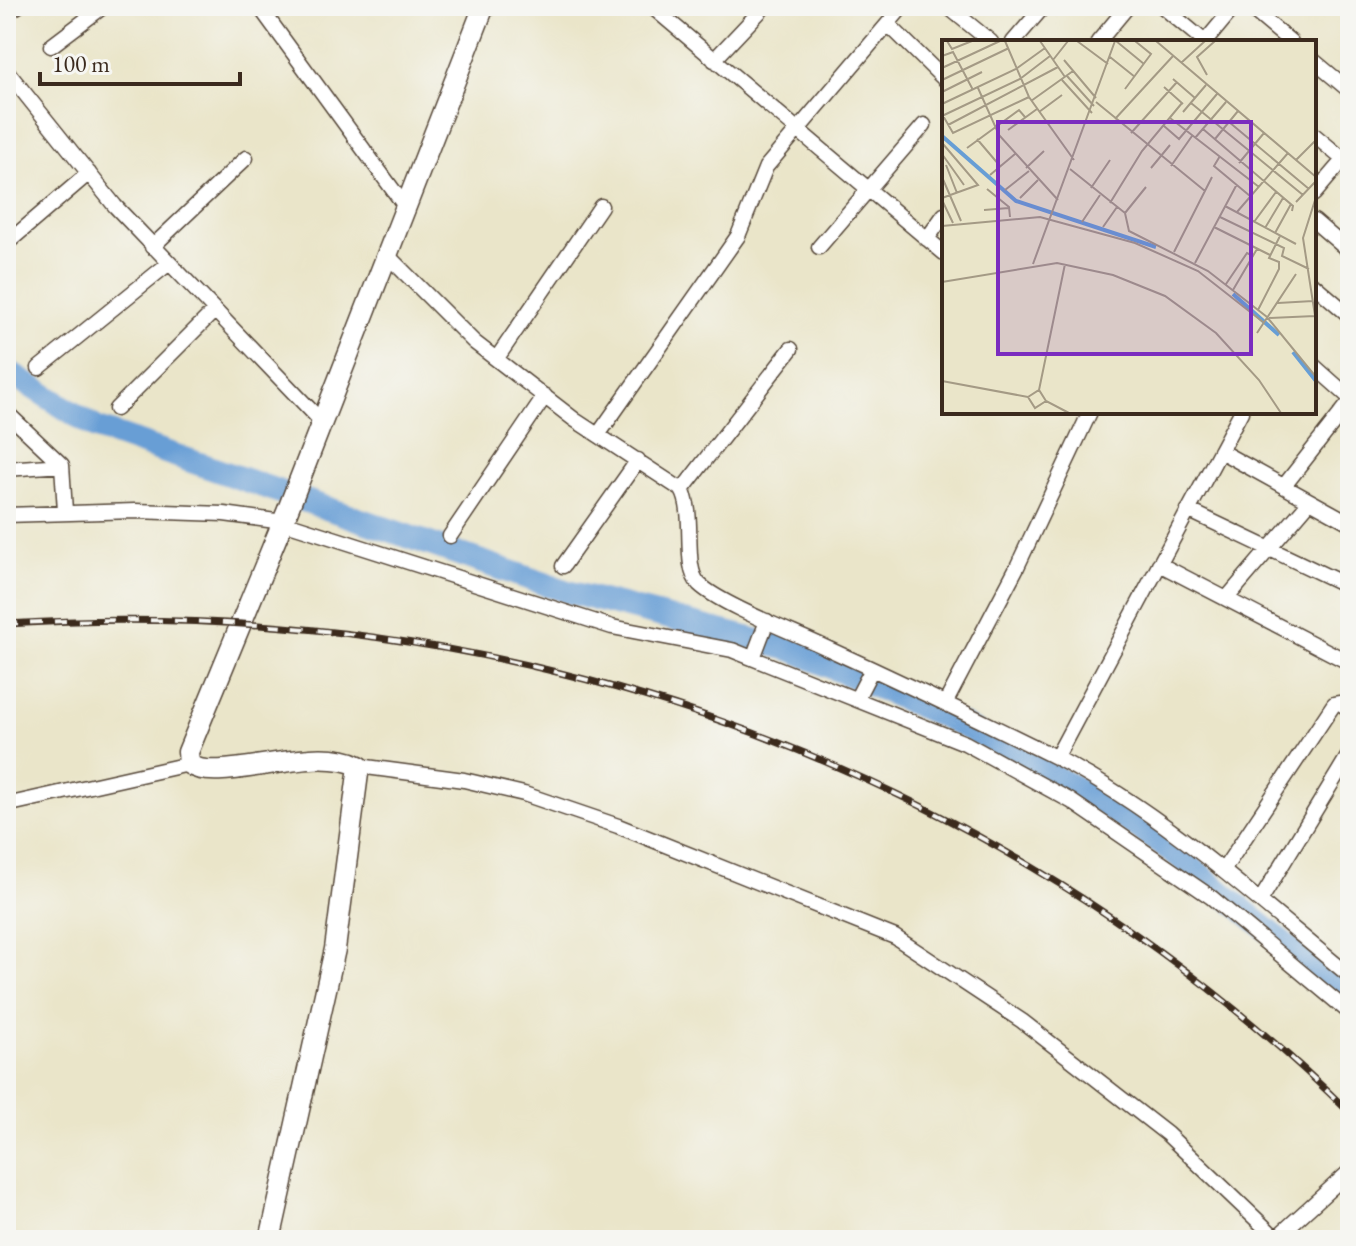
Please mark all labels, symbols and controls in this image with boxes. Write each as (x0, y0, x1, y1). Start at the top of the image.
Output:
scale bar (40, 36, 240, 86)
inset map (942, 40, 1316, 414)
text: 100 m (52, 48, 110, 79)

